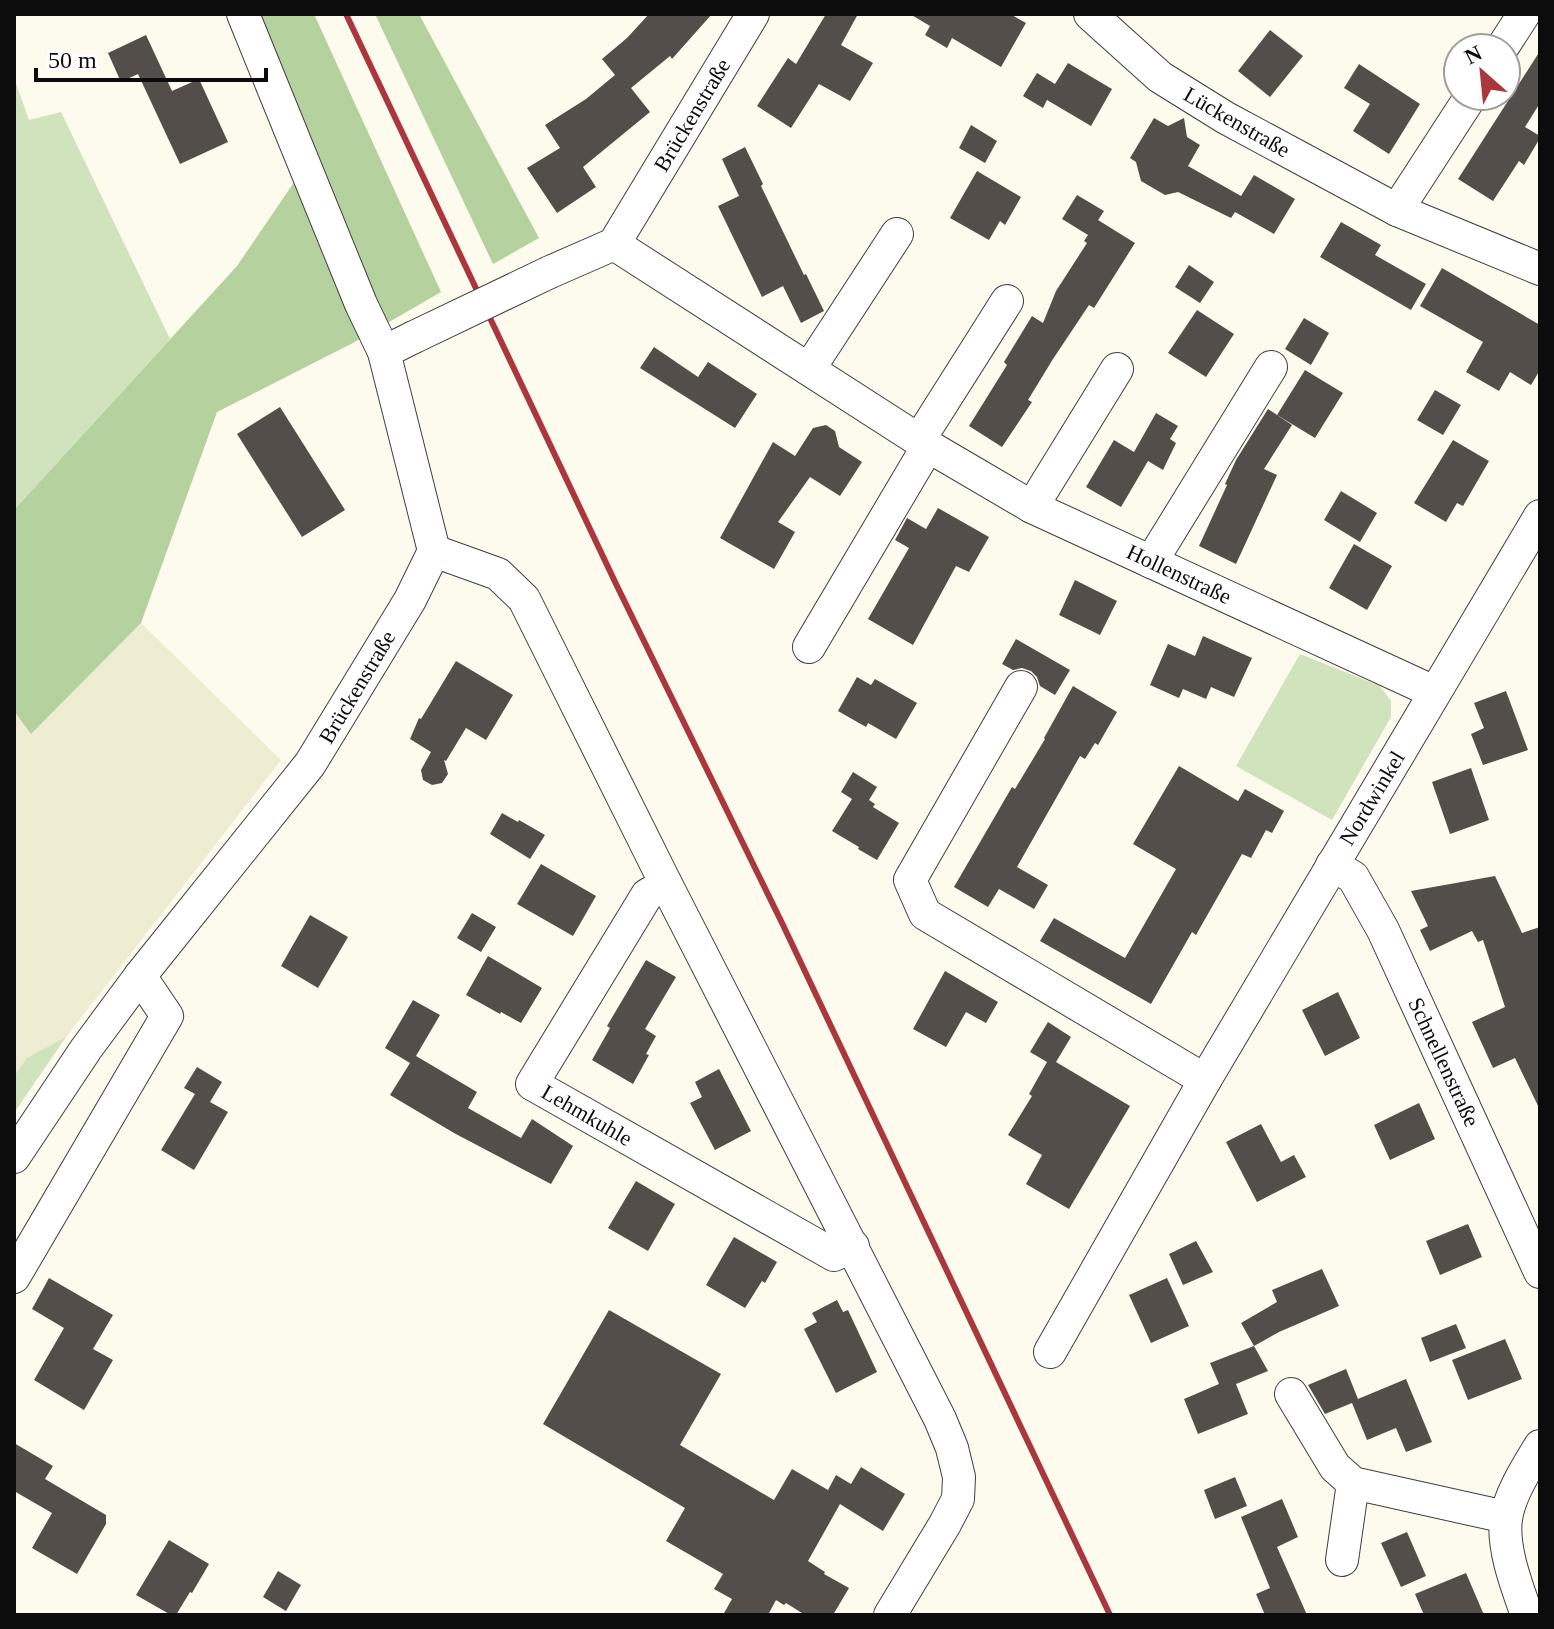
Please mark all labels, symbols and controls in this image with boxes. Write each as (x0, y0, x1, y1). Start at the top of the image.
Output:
scale bar (36, 32, 266, 82)
north arrow (1442, 32, 1522, 112)
text: N (1460, 40, 1486, 69)
text: 50 m (48, 47, 97, 73)
street label: Brückenstraße (649, 54, 735, 176)
street label: Lückenstraße (1179, 82, 1295, 162)
street label: Hollenstraße (1123, 539, 1235, 609)
street label: Brückenstraße (314, 626, 400, 748)
street label: Nordwinkel (1334, 747, 1410, 849)
street label: Schnellenstraße (1403, 994, 1485, 1130)
street label: Lehmkuhle (537, 1079, 637, 1151)

